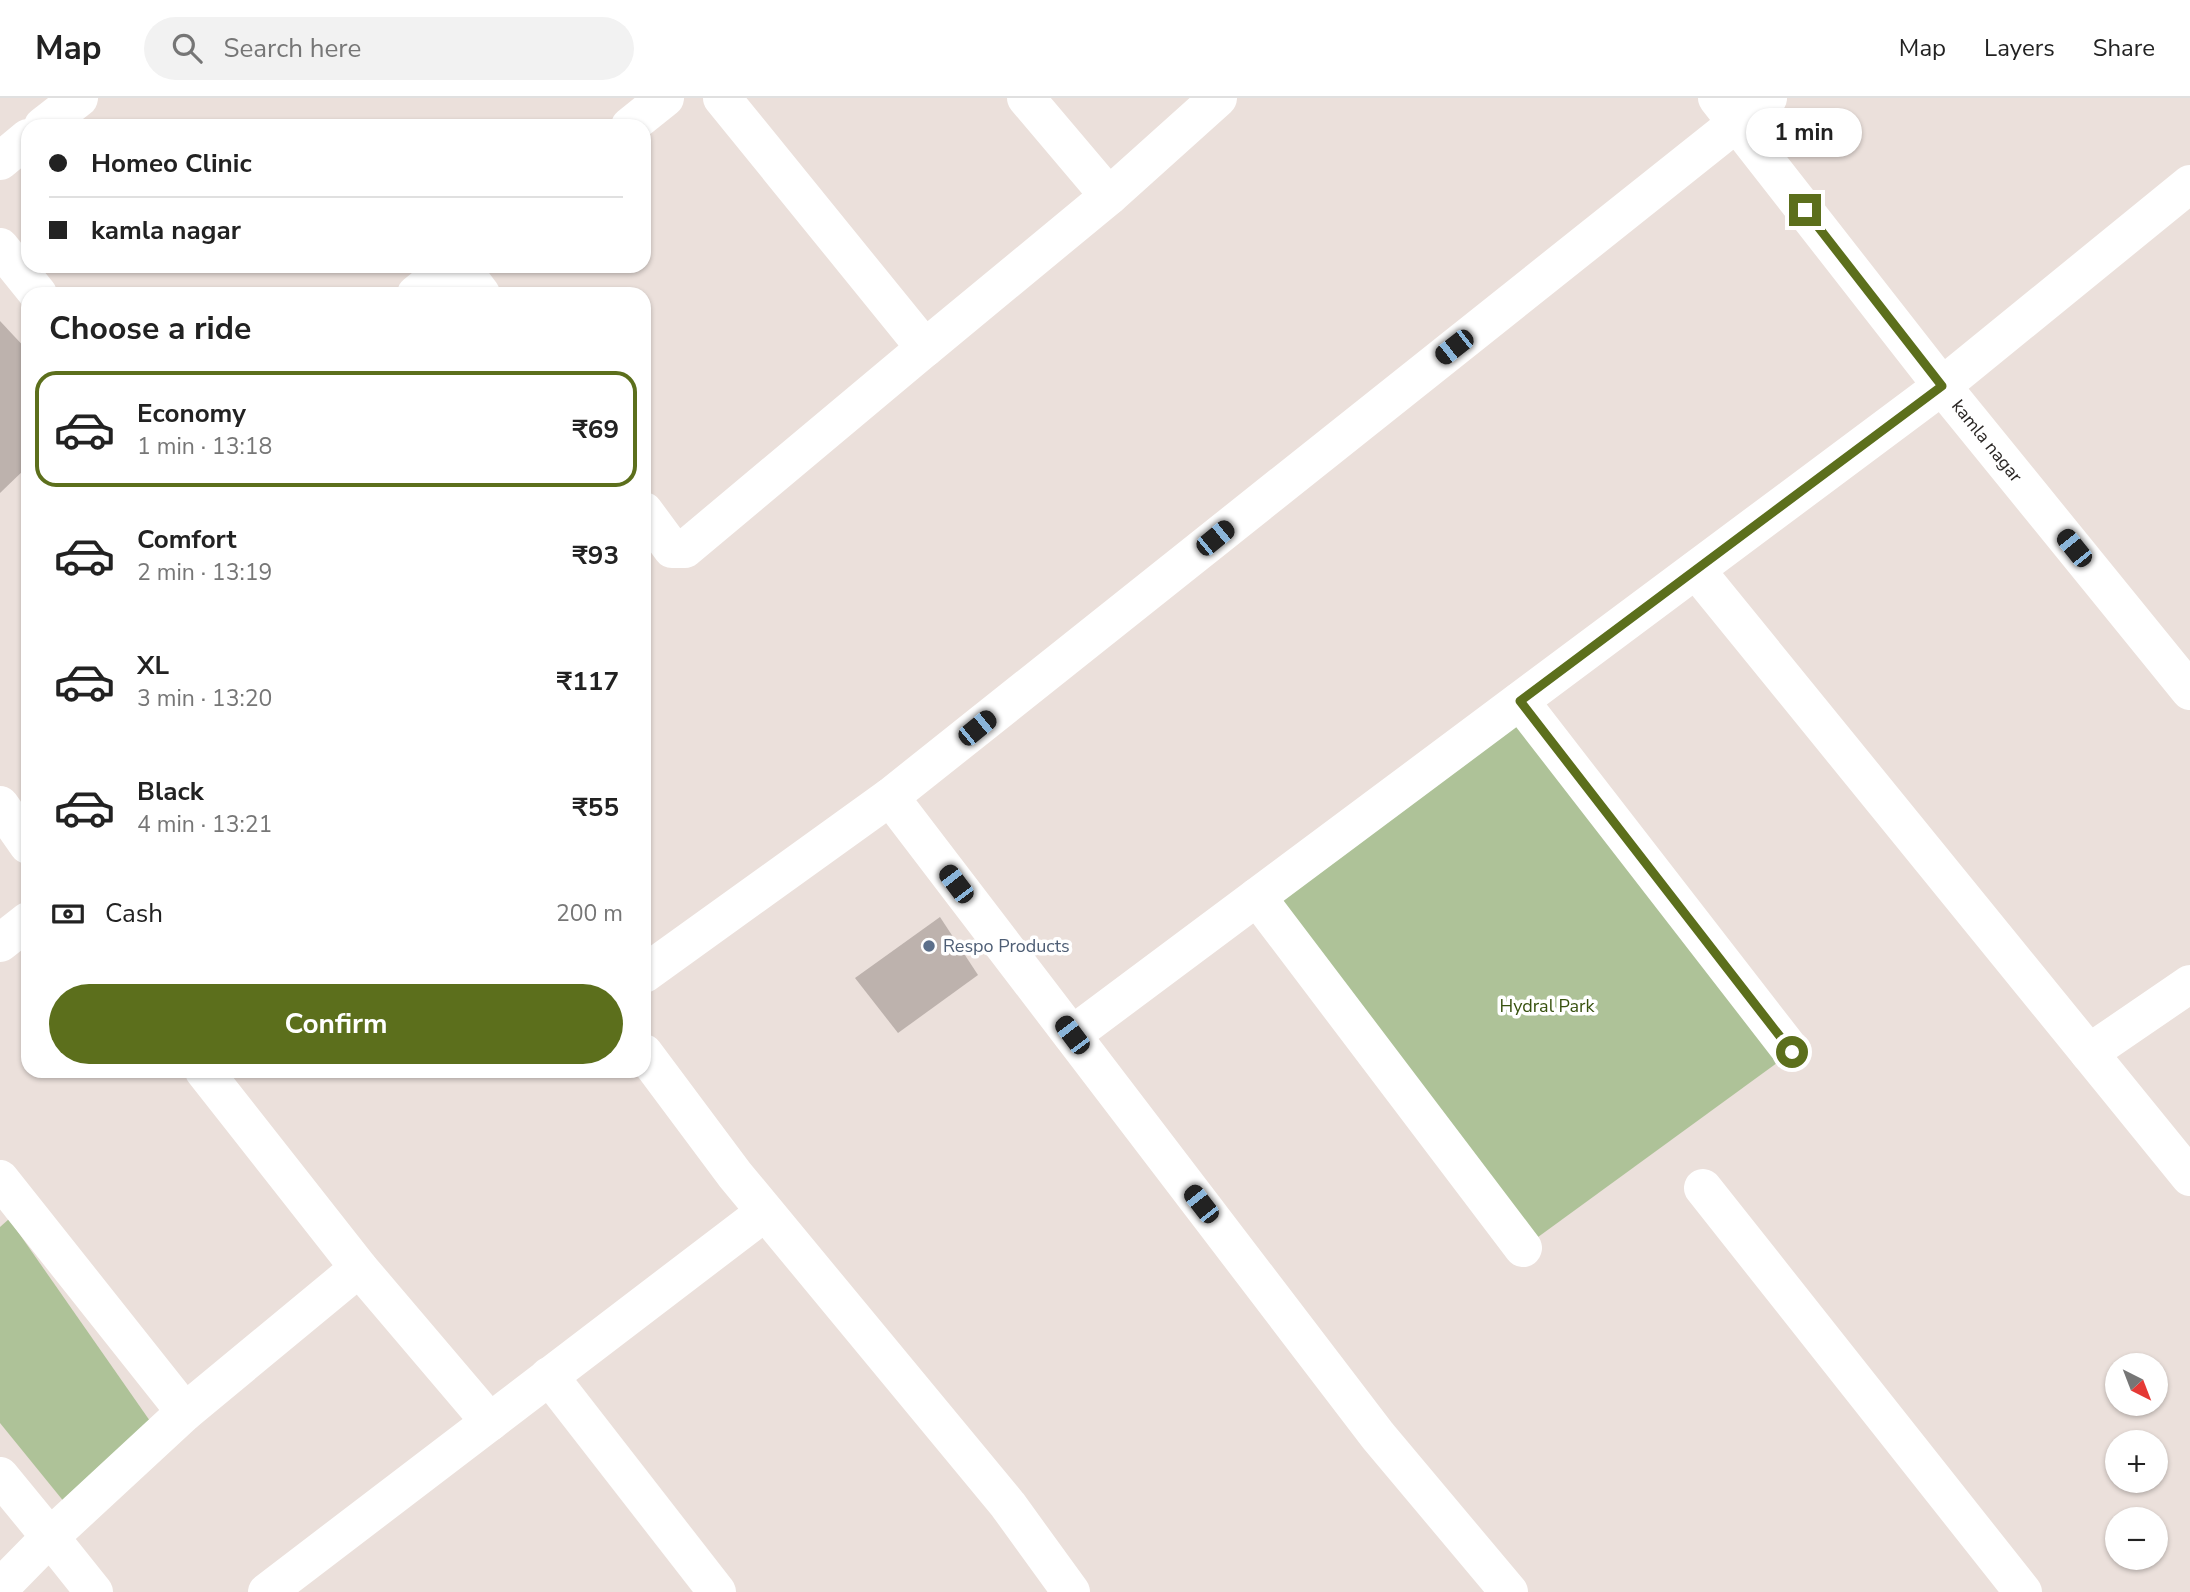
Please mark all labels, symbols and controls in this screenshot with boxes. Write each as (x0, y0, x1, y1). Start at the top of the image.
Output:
search box (144, 17, 634, 80)
text: Map (35, 26, 102, 71)
icon: search (168, 29, 206, 67)
text: Search here (224, 31, 361, 66)
text: Map (1899, 32, 1946, 64)
text: Layers (1984, 32, 2055, 64)
text: Share (2093, 32, 2155, 64)
callout: 1 min (1747, 108, 1863, 158)
text: 1 min (1774, 117, 1834, 148)
text: Homeo Clinic (91, 146, 252, 181)
route end (1789, 194, 1821, 226)
text: kamla nagar (91, 213, 241, 248)
text: Choose a ride (49, 307, 251, 350)
car (1431, 326, 1478, 368)
street label: kamla nagar (1946, 395, 2028, 488)
text: Economy (137, 396, 246, 431)
icon: car (53, 398, 116, 461)
text: ₹69 (572, 412, 619, 447)
text: 1 min · 13:18 (137, 431, 272, 462)
car (1193, 517, 1238, 559)
text: Comfort (137, 522, 237, 557)
icon: car (53, 524, 116, 587)
car (2053, 525, 2096, 571)
text: ₹93 (572, 538, 619, 573)
text: 2 min · 13:19 (137, 557, 272, 588)
text: XL (137, 648, 169, 683)
icon: car (53, 650, 116, 713)
text: ₹117 (557, 664, 619, 699)
text: 3 min · 13:20 (137, 683, 272, 714)
car (955, 707, 1000, 749)
text: Black (137, 774, 204, 809)
icon: car (53, 776, 116, 839)
text: ₹55 (572, 790, 619, 825)
text: 4 min · 13:21 (137, 809, 272, 840)
car (935, 861, 978, 907)
icon: cash (49, 895, 87, 933)
text: Cash (105, 896, 163, 931)
text: 200 m (556, 898, 623, 929)
place label: Respo Products (943, 934, 1070, 958)
marker: Respo Products (921, 938, 937, 954)
button: Confirm (49, 984, 623, 1064)
park label: Hydral Park (1499, 994, 1596, 1018)
car (1051, 1012, 1094, 1058)
route start (1776, 1036, 1808, 1068)
car (1180, 1181, 1223, 1227)
north arrow (2105, 1353, 2168, 1416)
map controls (2105, 1353, 2168, 1570)
button: + (2105, 1430, 2168, 1493)
button: − (2105, 1507, 2168, 1570)

